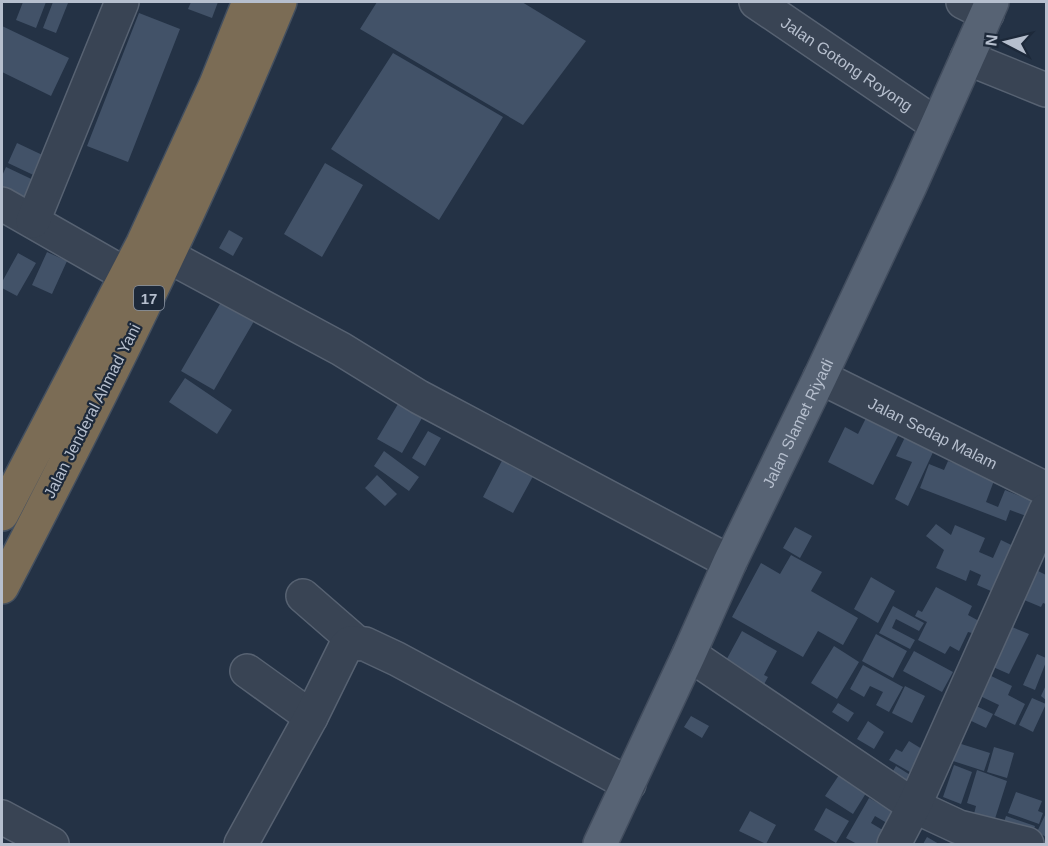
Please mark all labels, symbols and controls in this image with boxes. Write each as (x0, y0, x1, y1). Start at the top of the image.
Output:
north arrow (976, 12, 1036, 72)
street label: Jalan Gotong Royong (778, 13, 916, 114)
text: N (982, 33, 1001, 47)
road number: 17 (134, 286, 164, 310)
street label: Jalan Jenderal Ahmad Yani (41, 321, 143, 501)
street label: Jalan Slamet Riyadi (759, 356, 836, 490)
street label: Jalan Sedap Malam (866, 394, 1000, 472)

